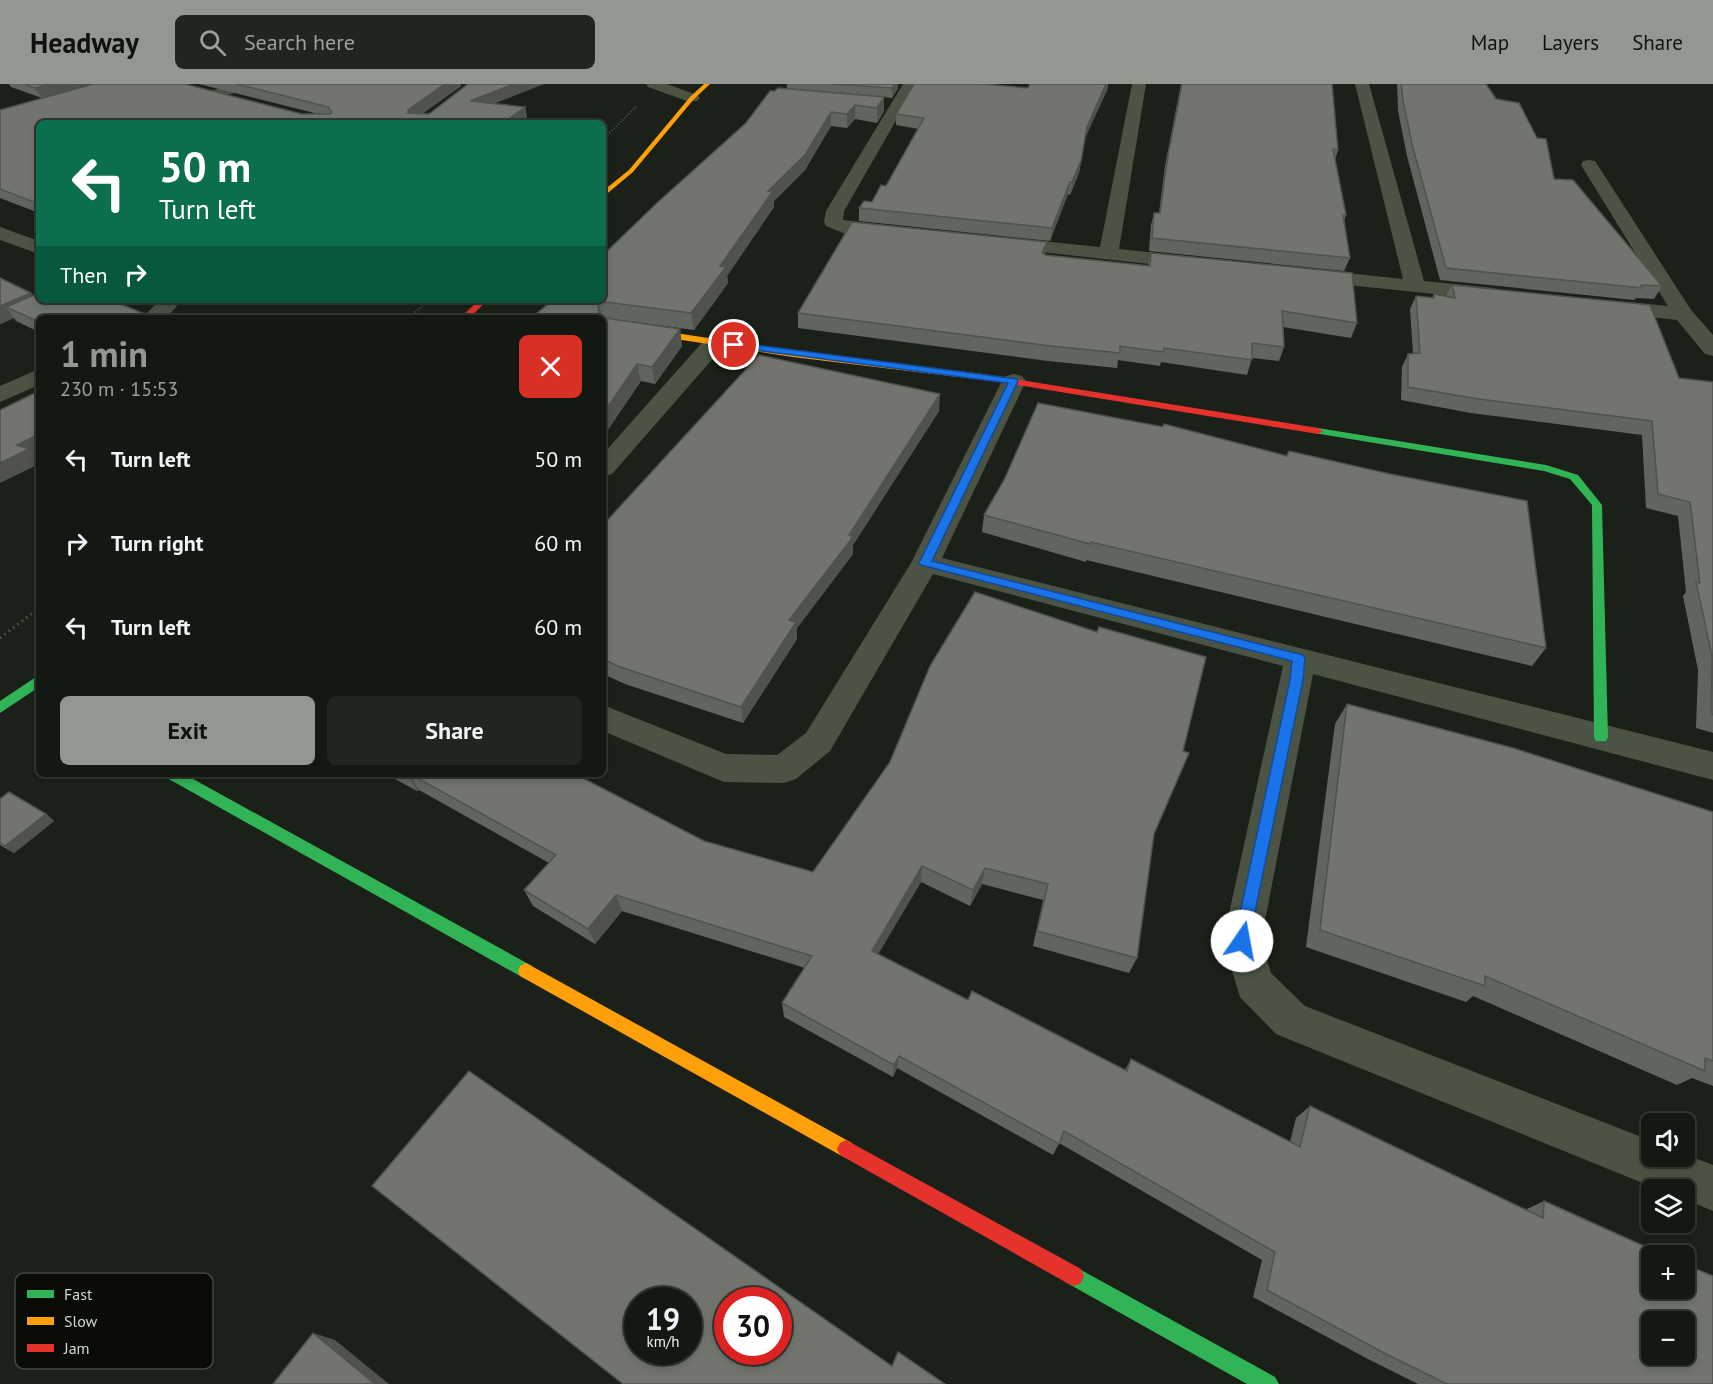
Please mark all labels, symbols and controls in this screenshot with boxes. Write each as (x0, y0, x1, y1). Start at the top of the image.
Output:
search box (175, 15, 595, 69)
text: Headway (30, 24, 139, 61)
icon: search (196, 26, 229, 59)
text: Search here (244, 28, 355, 56)
text: Map (1471, 29, 1509, 56)
text: Layers (1542, 29, 1599, 56)
text: Share (1632, 29, 1683, 56)
text: 50 m (159, 139, 251, 194)
icon: left (60, 144, 138, 222)
text: Turn left (159, 192, 256, 226)
icon: right (119, 258, 152, 291)
text: Then (60, 261, 107, 289)
pin (708, 319, 759, 370)
icon: arrive (717, 328, 750, 361)
text: 1 min (60, 330, 148, 377)
button: close (519, 335, 582, 398)
text: 230 m · 15:53 (60, 376, 178, 402)
icon: left (60, 443, 93, 476)
text: Turn left (111, 445, 191, 473)
text: 50 m (534, 445, 582, 473)
icon: right (60, 527, 93, 560)
text: Turn right (111, 529, 203, 557)
text: 60 m (534, 529, 582, 557)
icon: left (60, 611, 93, 644)
text: Turn left (111, 613, 191, 641)
text: 60 m (534, 613, 582, 641)
button: Exit (60, 696, 315, 765)
button: Share (327, 696, 582, 765)
position arrow (1210, 909, 1274, 973)
map controls (1641, 1113, 1695, 1365)
button: sound (1641, 1113, 1695, 1167)
button: layers (1641, 1179, 1695, 1233)
button: + (1641, 1245, 1695, 1299)
legend (15, 1273, 213, 1369)
text: Fast (64, 1284, 93, 1304)
speed limit sign: 30 (714, 1287, 792, 1365)
text: 19 (646, 1299, 680, 1338)
text: Slow (64, 1311, 98, 1331)
button: − (1641, 1311, 1695, 1365)
text: km/h (647, 1332, 679, 1351)
text: Jam (63, 1338, 90, 1358)

